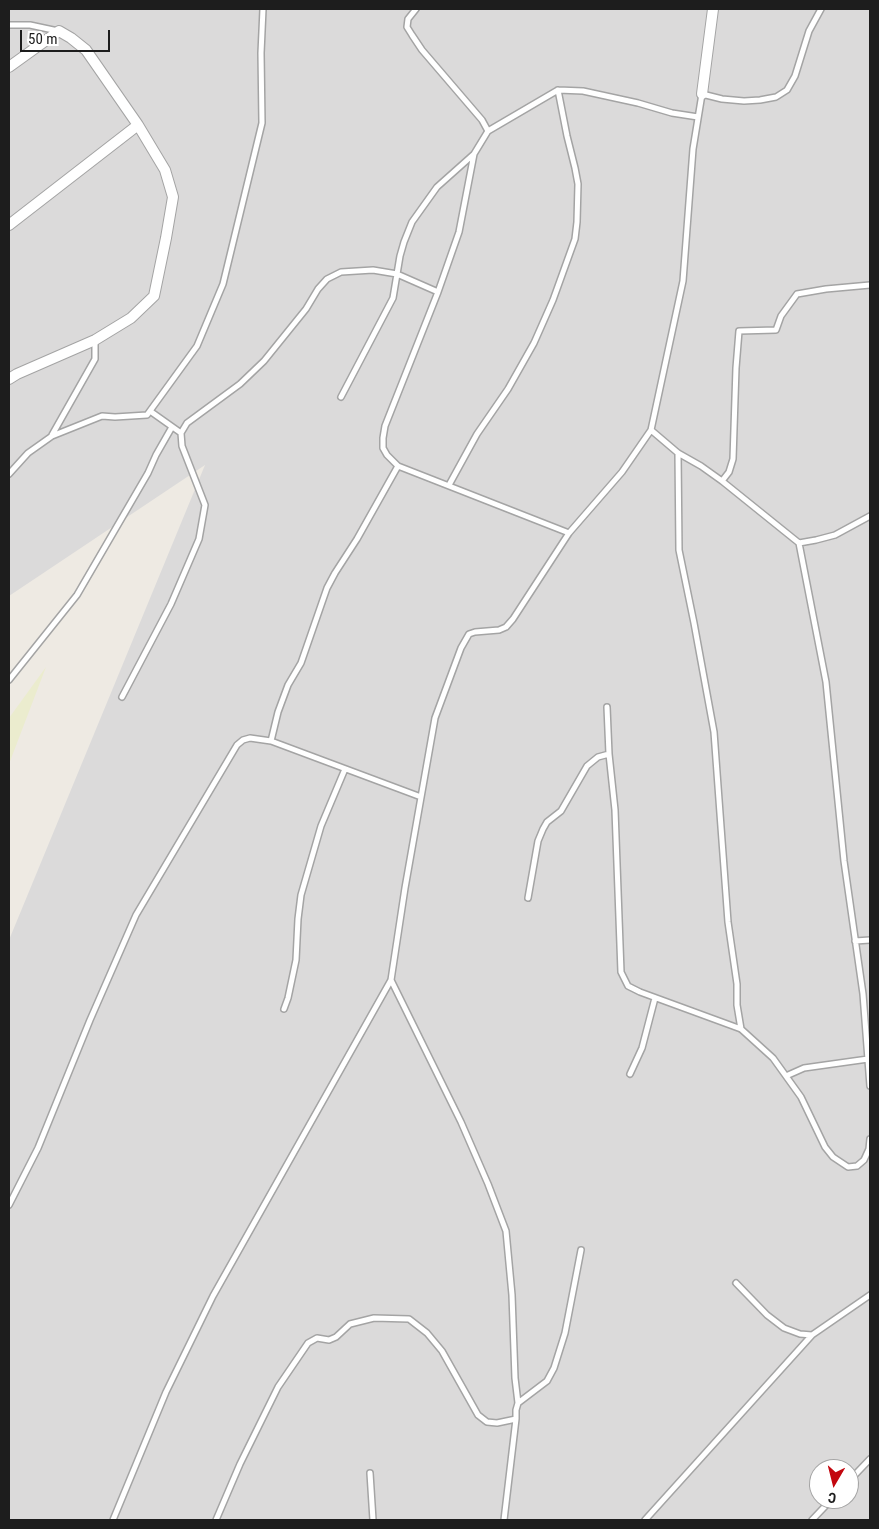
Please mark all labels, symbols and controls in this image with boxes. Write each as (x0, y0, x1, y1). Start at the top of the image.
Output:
scale bar (22, 20, 112, 52)
text: 50 m (28, 30, 58, 48)
north arrow (809, 1459, 859, 1509)
text: С (827, 1489, 837, 1506)

